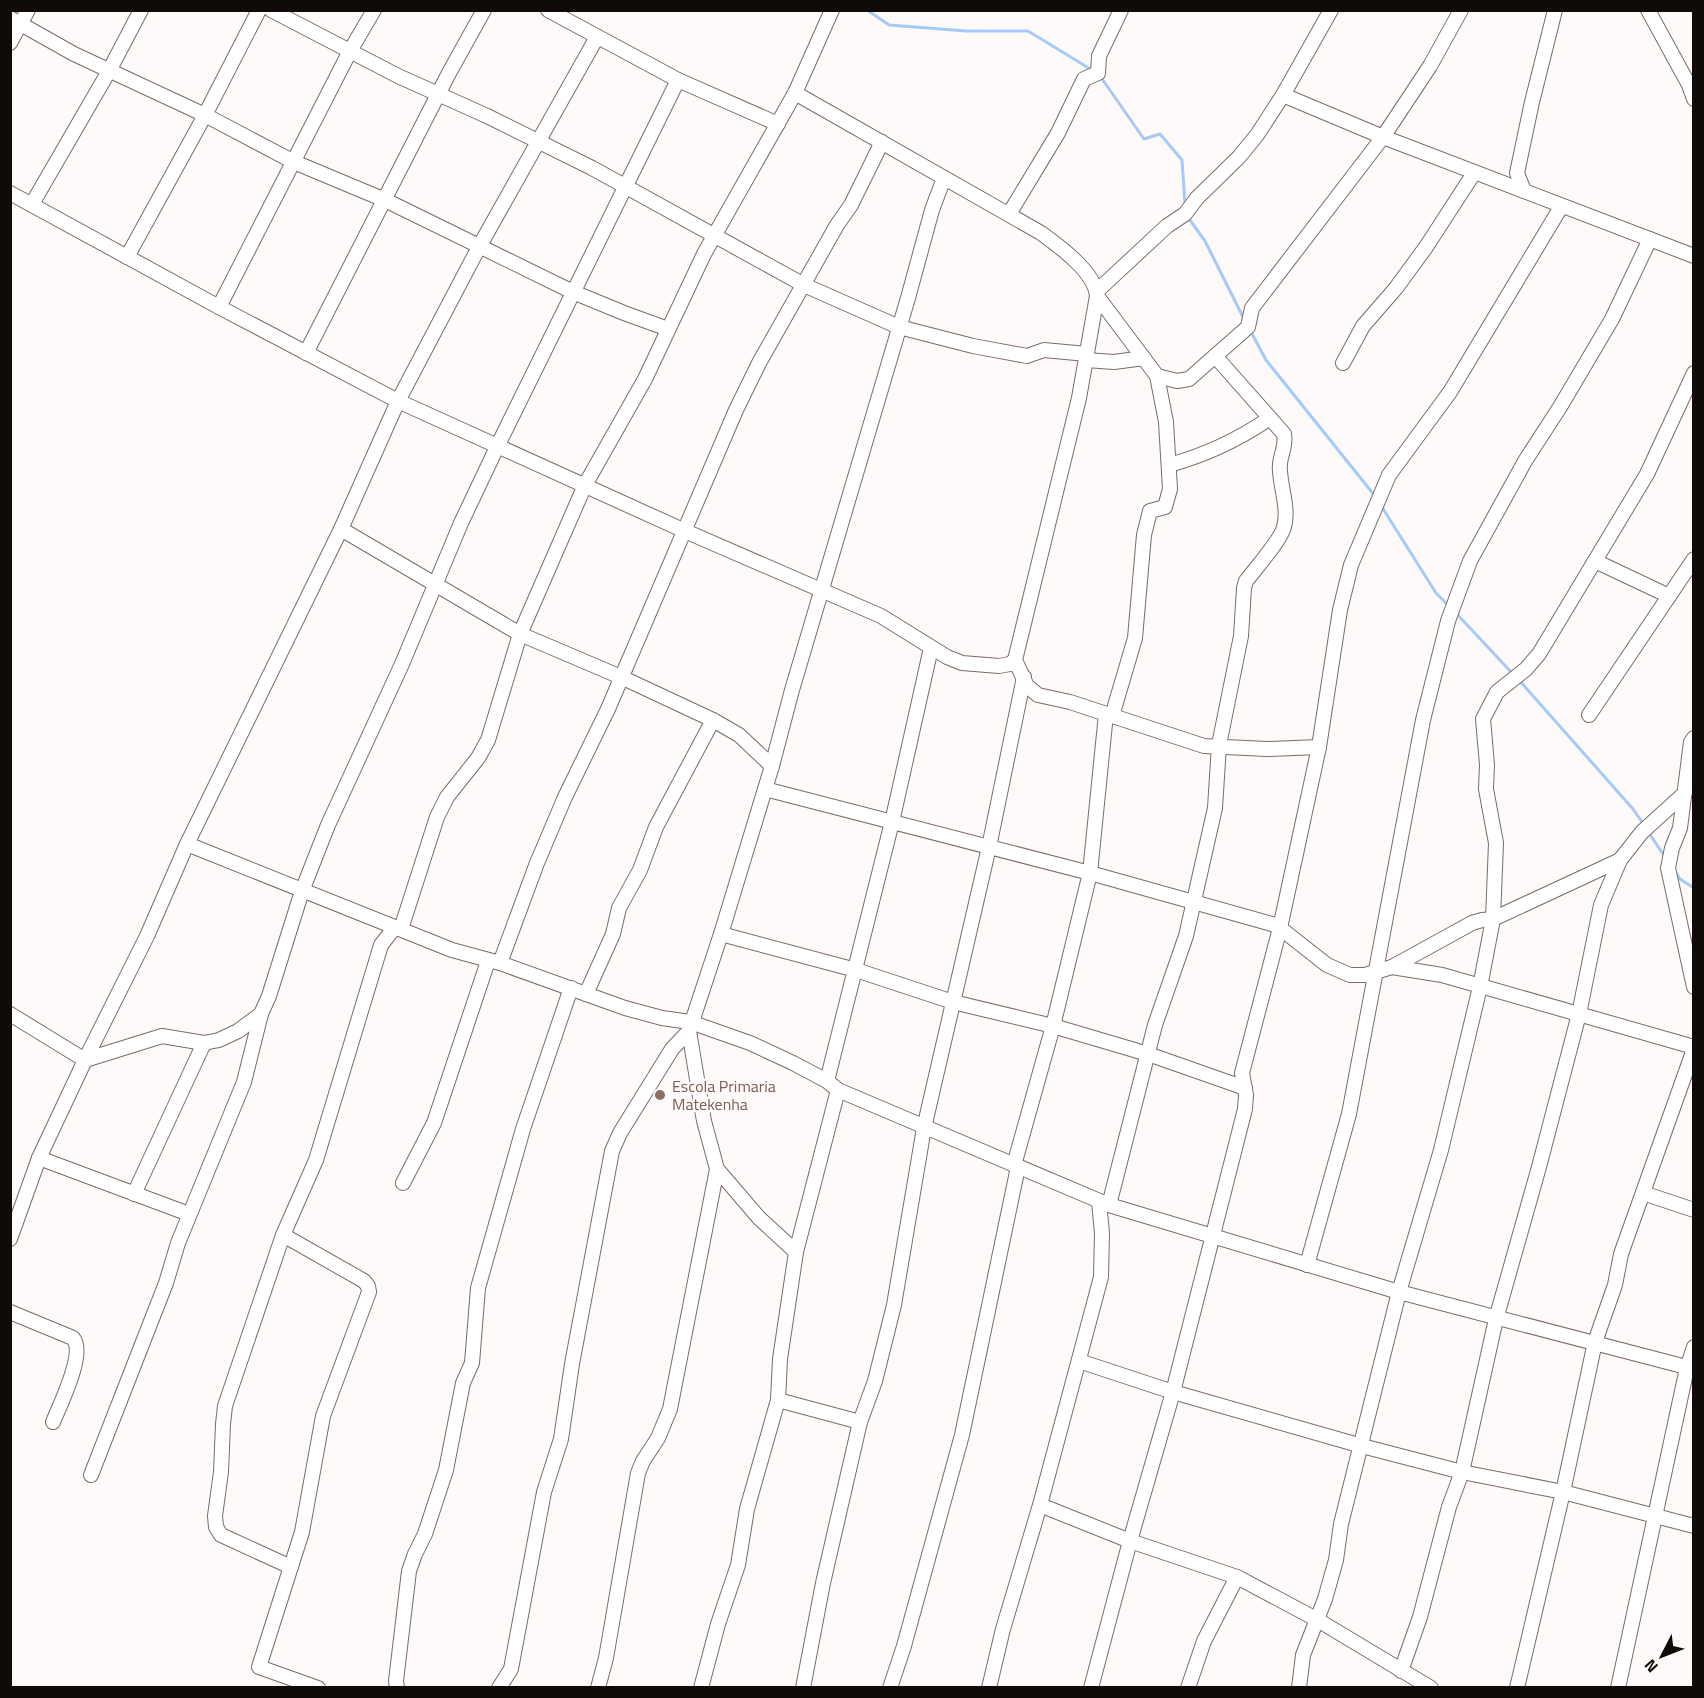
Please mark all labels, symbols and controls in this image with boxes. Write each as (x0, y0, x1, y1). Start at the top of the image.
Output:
place label: Escola Primaria Matekenha (672, 1074, 776, 1116)
marker: Escola Primaria Matekenha (653, 1088, 667, 1102)
north arrow (1632, 1626, 1692, 1686)
text: N (1638, 1654, 1663, 1678)

